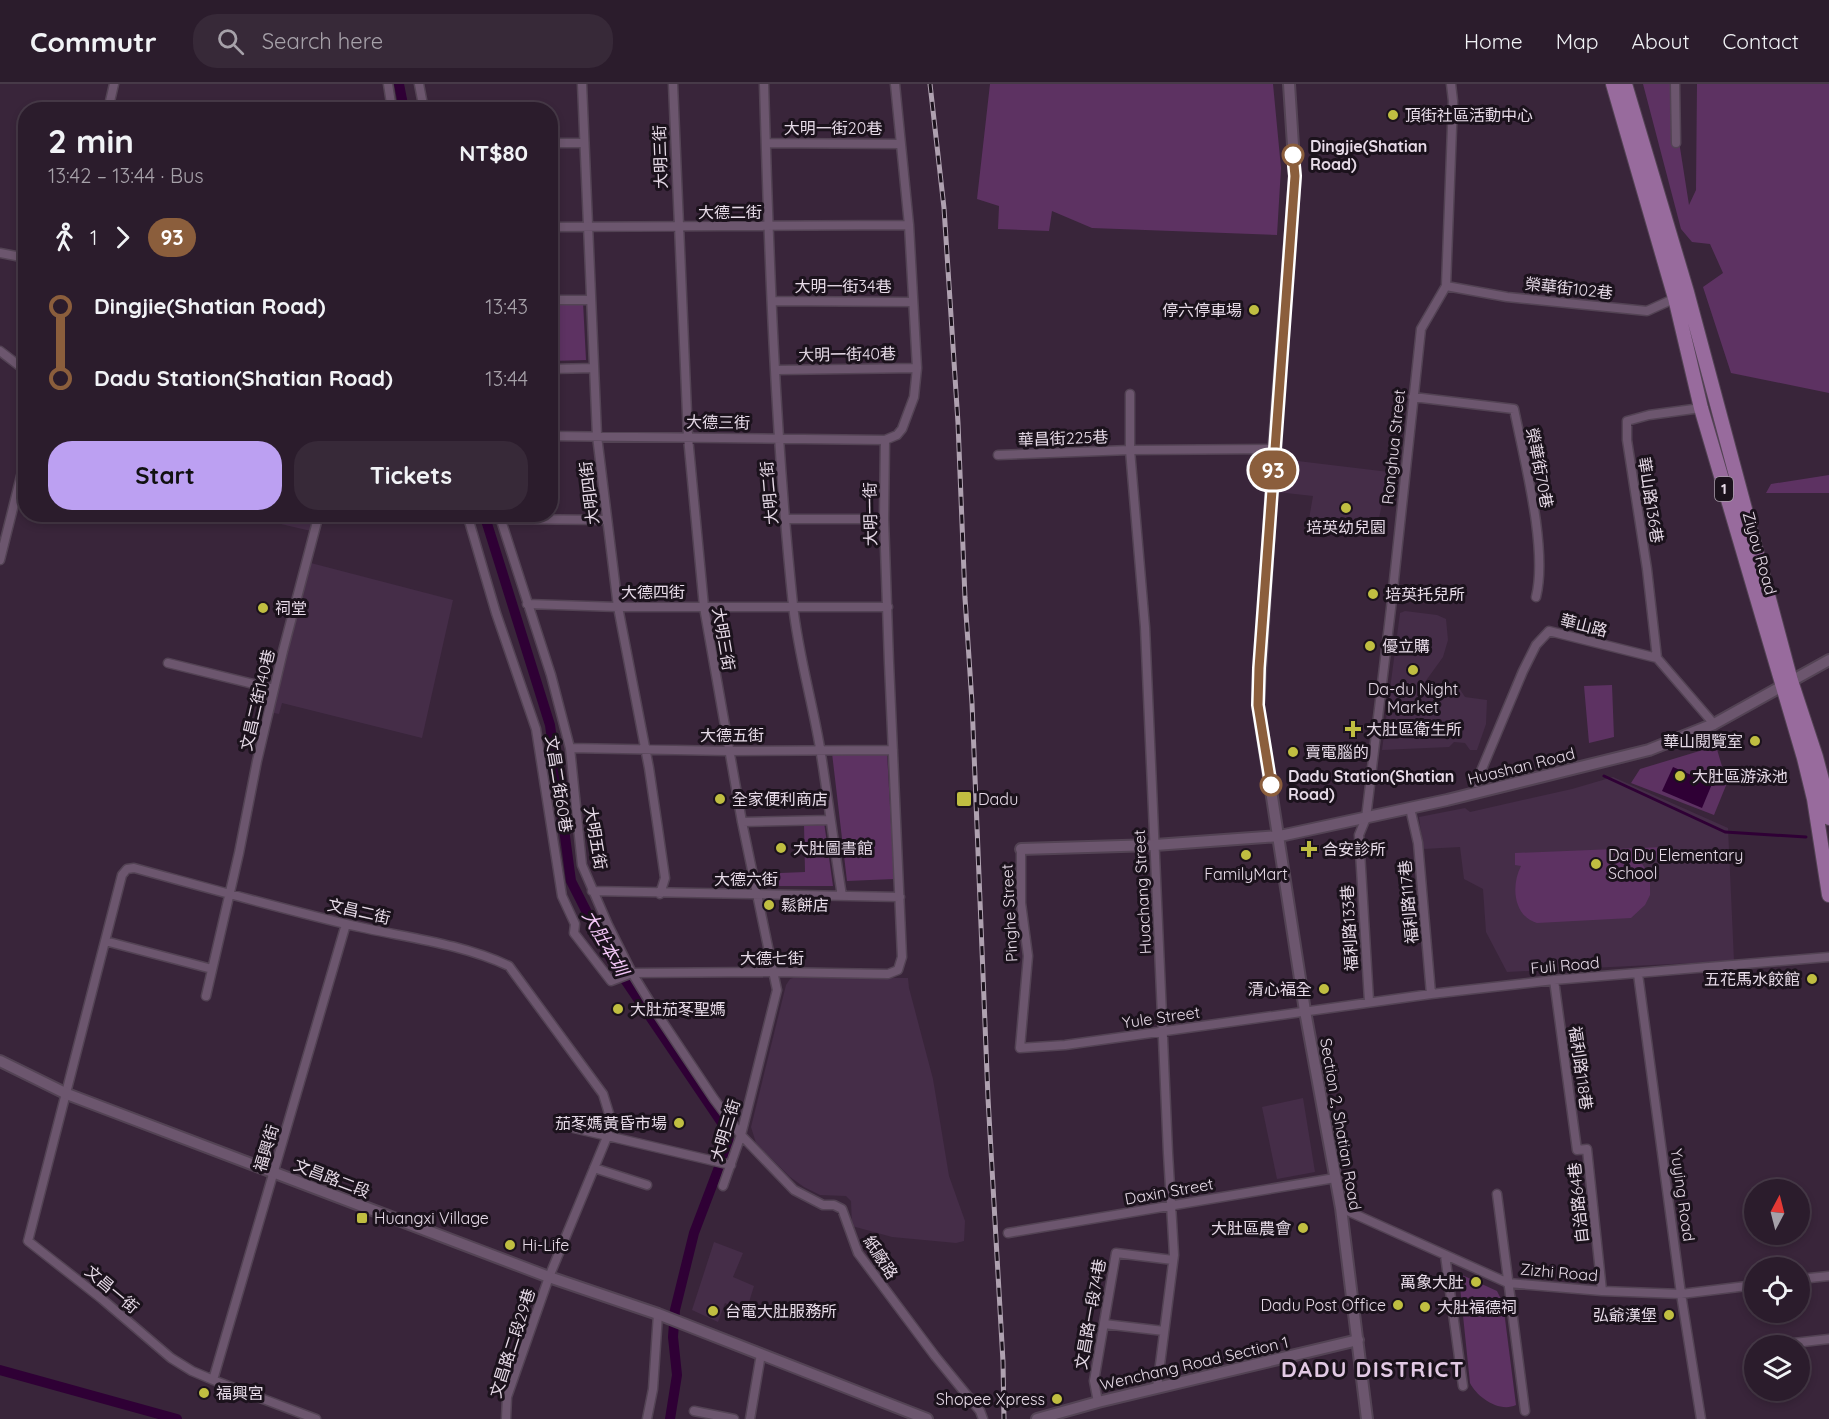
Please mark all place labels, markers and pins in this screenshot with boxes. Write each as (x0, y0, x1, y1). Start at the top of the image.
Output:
place label: 頂街社區活動中心 (1405, 105, 1533, 125)
marker: 頂街社區活動中心 (1386, 108, 1400, 122)
place label: Dingjie(Shatian Road) (1310, 136, 1427, 174)
marker: Dingjie(Shatian Road) (1282, 144, 1304, 166)
place label: 停六停車場 (1162, 300, 1242, 320)
marker: 停六停車場 (1247, 303, 1261, 317)
marker: 培英幼兒園 (1339, 501, 1353, 515)
place label: 培英幼兒園 (1306, 517, 1386, 537)
place label: 培英托兒所 (1385, 584, 1465, 604)
marker: 培英托兒所 (1366, 587, 1380, 601)
place label: 祠堂 (275, 598, 307, 618)
marker: 祠堂 (256, 601, 270, 615)
place label: 優立購 (1382, 636, 1430, 656)
marker: 優立購 (1363, 639, 1377, 653)
marker: Da-du Night Market (1406, 663, 1420, 677)
place label: Da-du Night Market (1368, 679, 1458, 717)
place label: 大肚區衛生所 (1366, 719, 1462, 739)
marker: 大肚區衛生所 (1344, 720, 1362, 738)
place label: 華山閱覽室 (1663, 731, 1743, 751)
marker: 華山閱覽室 (1748, 734, 1762, 748)
place label: 賣電腦的 (1305, 742, 1369, 762)
marker: 賣電腦的 (1286, 745, 1300, 759)
place label: Dadu Station(Shatian Road) (1288, 766, 1454, 804)
place label: 大肚區游泳池 (1692, 766, 1788, 786)
marker: 大肚區游泳池 (1673, 769, 1687, 783)
marker: Dadu Station(Shatian Road) (1260, 774, 1282, 796)
place label: 全家便利商店 (732, 789, 828, 809)
place label: Dadu (978, 789, 1018, 809)
marker: Dadu (955, 790, 973, 808)
marker: 全家便利商店 (713, 792, 727, 806)
place label: 大肚圖書館 (793, 838, 873, 858)
place label: 合安診所 (1322, 839, 1386, 859)
marker: 合安診所 (1300, 840, 1318, 858)
marker: 大肚圖書館 (774, 841, 788, 855)
place label: Da Du Elementary School (1608, 845, 1743, 883)
marker: FamilyMart (1239, 848, 1253, 862)
marker: Da Du Elementary School (1589, 857, 1603, 871)
place label: FamilyMart (1204, 864, 1288, 884)
place label: 鬆餅店 (781, 895, 829, 915)
marker: 鬆餅店 (762, 898, 776, 912)
place label: 五花馬水餃館 (1704, 969, 1800, 989)
marker: 五花馬水餃館 (1805, 972, 1819, 986)
place label: 清心福全 (1248, 979, 1312, 999)
marker: 清心福全 (1317, 982, 1331, 996)
place label: 大肚茄苳聖媽 (630, 999, 726, 1019)
marker: 大肚茄苳聖媽 (611, 1002, 625, 1016)
place label: 茄苳媽黃昏市場 (555, 1113, 667, 1133)
marker: 茄苳媽黃昏市場 (672, 1116, 686, 1130)
place label: Huangxi Village (374, 1208, 489, 1228)
marker: Huangxi Village (355, 1211, 369, 1225)
place label: 大肚區農會 (1211, 1218, 1291, 1238)
marker: 大肚區農會 (1296, 1221, 1310, 1235)
place label: Hi-Life (522, 1235, 569, 1255)
marker: Hi-Life (503, 1238, 517, 1252)
place label: 萬象大肚 (1400, 1272, 1464, 1292)
marker: 萬象大肚 (1469, 1275, 1483, 1289)
place label: Dadu Post Office (1261, 1295, 1386, 1315)
place label: 大肚福德祠 (1437, 1297, 1517, 1317)
marker: Dadu Post Office (1391, 1298, 1405, 1312)
marker: 大肚福德祠 (1418, 1300, 1432, 1314)
place label: 台電大肚服務所 (725, 1301, 837, 1321)
marker: 台電大肚服務所 (706, 1304, 720, 1318)
place label: 弘爺漢堡 (1593, 1305, 1657, 1325)
marker: 弘爺漢堡 (1662, 1308, 1676, 1322)
place label: 福興宮 (216, 1383, 264, 1403)
marker: 福興宮 (197, 1386, 211, 1400)
place label: Shopee Xpress (936, 1389, 1045, 1409)
marker: Shopee Xpress (1050, 1392, 1064, 1406)

